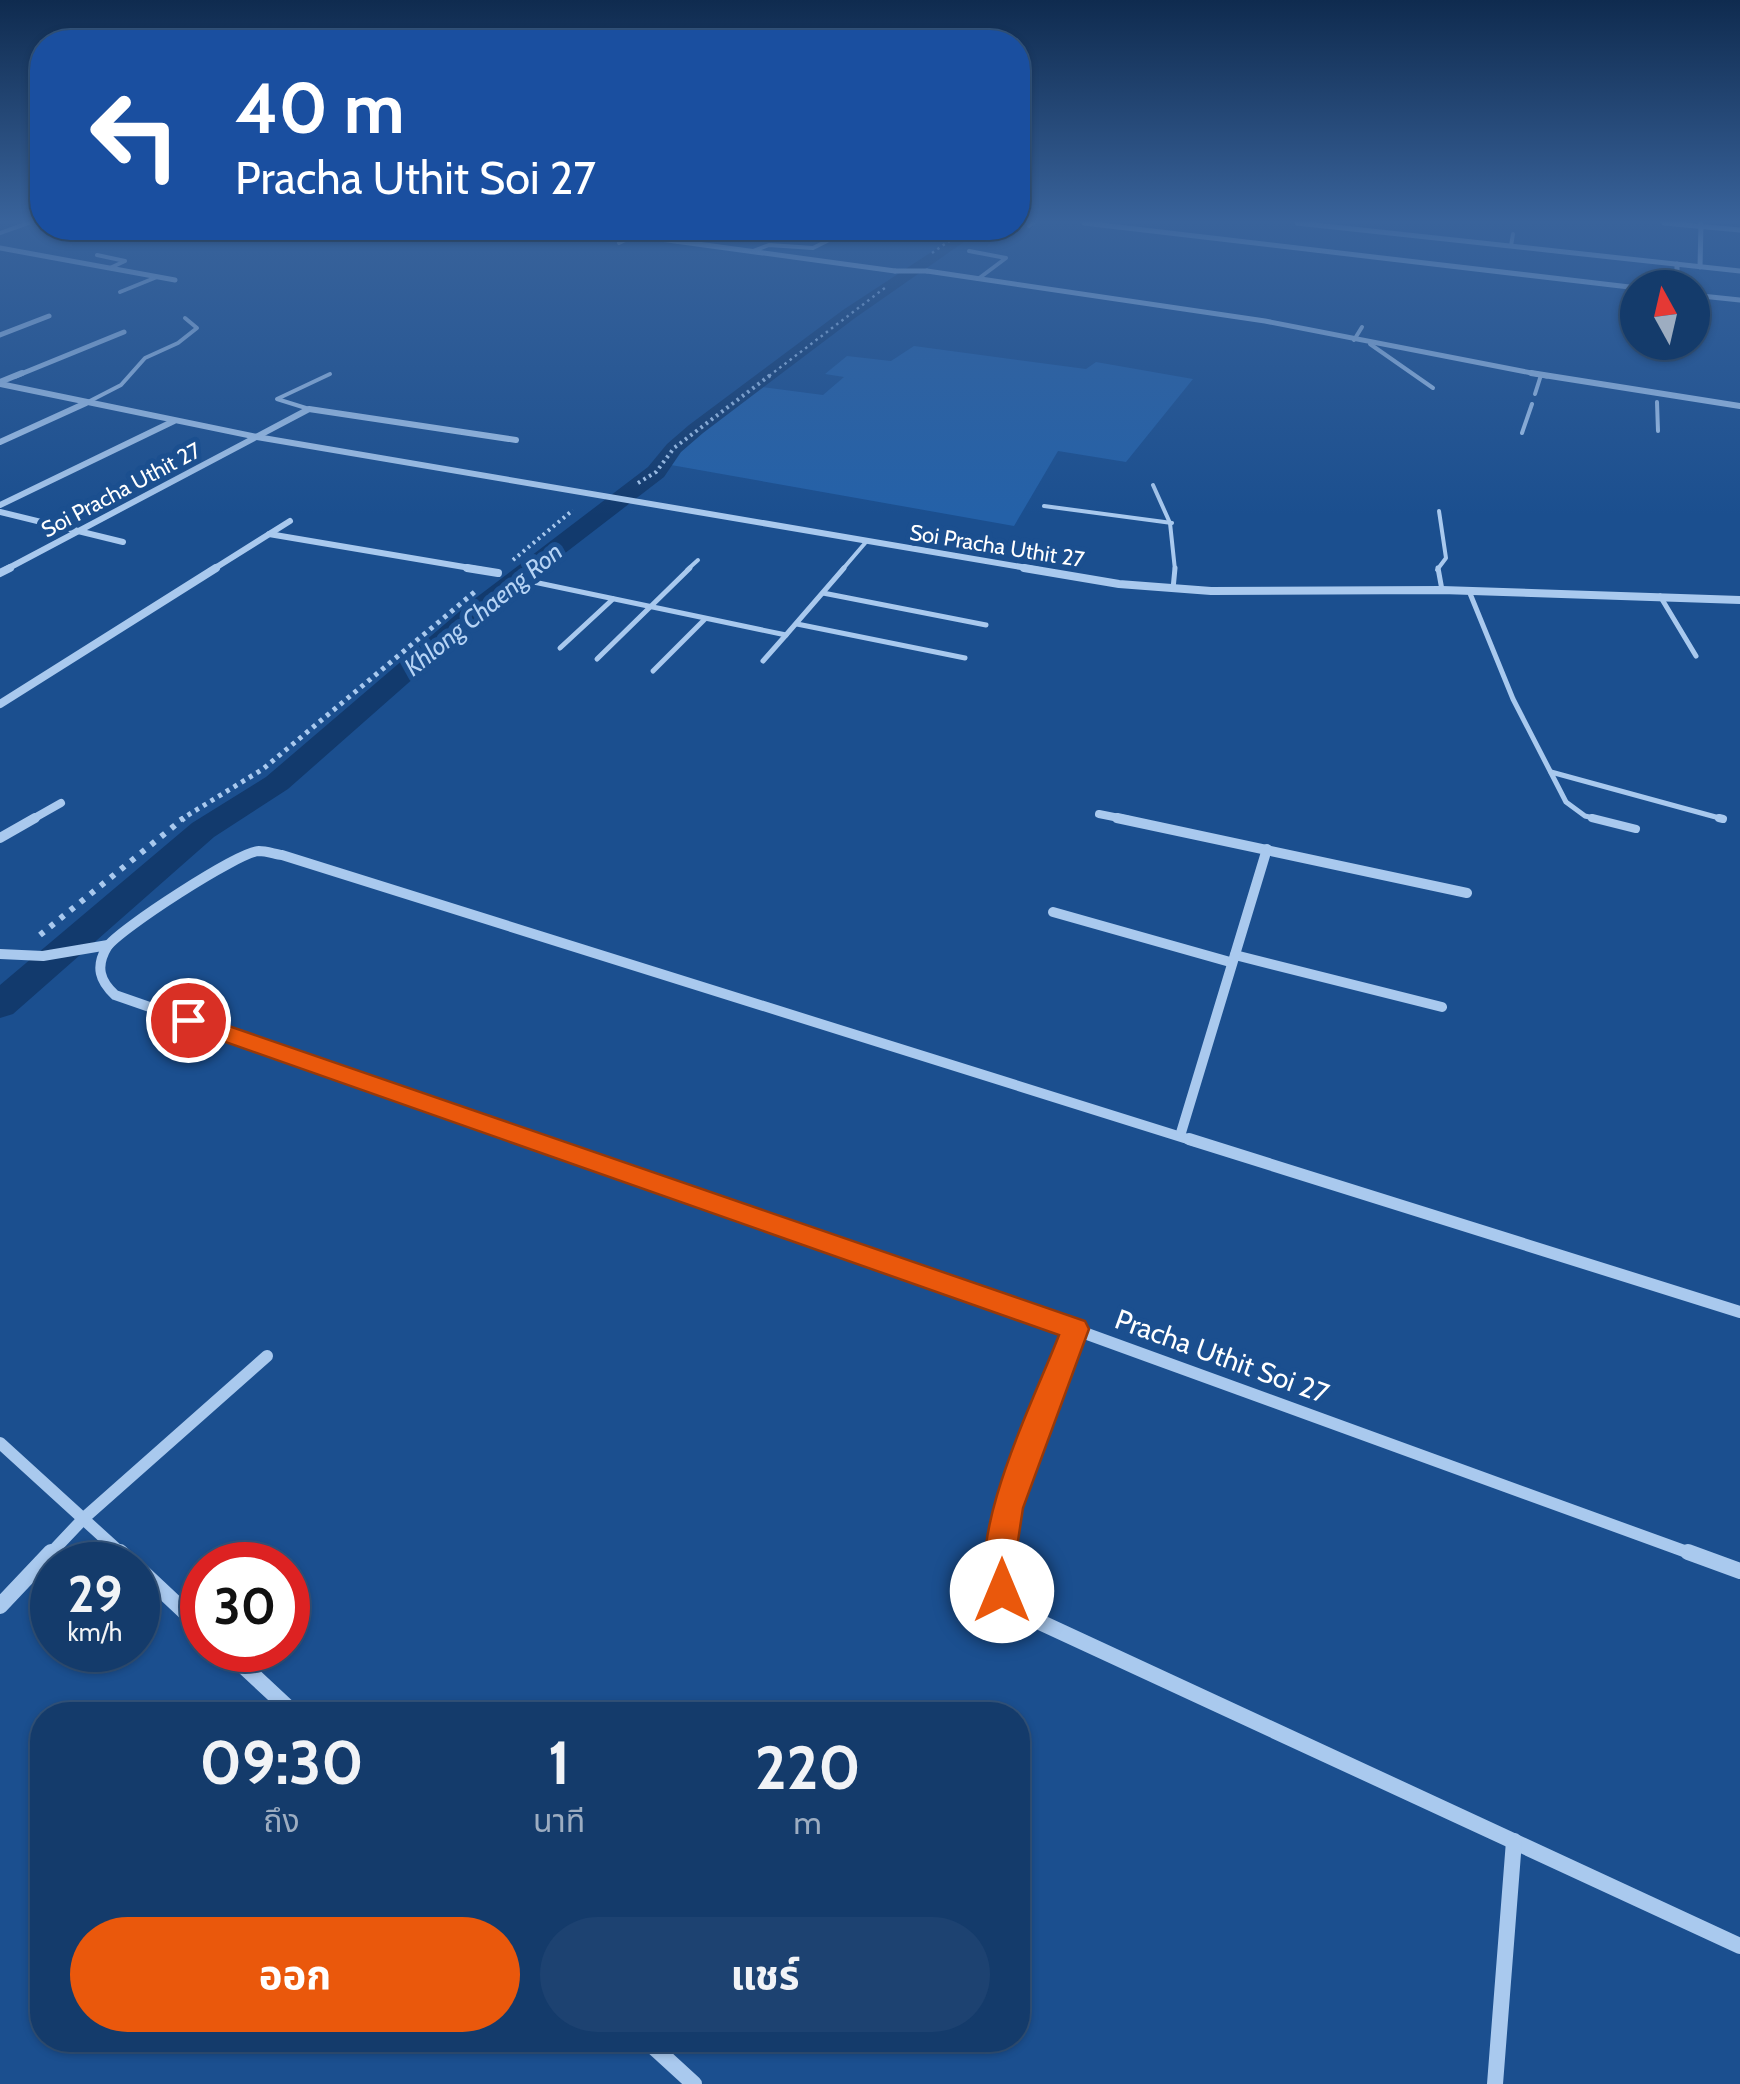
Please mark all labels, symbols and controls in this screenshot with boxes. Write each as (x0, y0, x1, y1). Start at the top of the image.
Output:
text: 40 m (235, 65, 404, 151)
icon: left (70, 70, 200, 200)
text: Pracha Uthit Soi 27 (235, 151, 596, 205)
north arrow (1620, 270, 1710, 360)
map controls (1620, 270, 1710, 360)
street label: Soi Pracha Uthit 27 (37, 437, 205, 543)
street label: Soi Pracha Uthit 27 (908, 519, 1086, 573)
water label: Khlong Chaeng Ron (398, 536, 568, 682)
pin (146, 978, 231, 1063)
icon: arrive (161, 993, 216, 1048)
street label: Pracha Uthit Soi 27 (1111, 1302, 1333, 1410)
position arrow (950, 1539, 1054, 1643)
speed limit sign: 30 (180, 1542, 310, 1672)
text: 29 (68, 1564, 122, 1625)
text: km/h (68, 1617, 122, 1647)
text: 09:30 (199, 1726, 364, 1799)
text: 1 (548, 1726, 570, 1799)
text: 220 (755, 1731, 861, 1804)
text: ถึง (263, 1801, 300, 1840)
text: นาที (533, 1801, 585, 1840)
text: m (794, 1803, 822, 1842)
button: ออก (70, 1917, 520, 2032)
button: แชร์ (540, 1917, 990, 2032)

